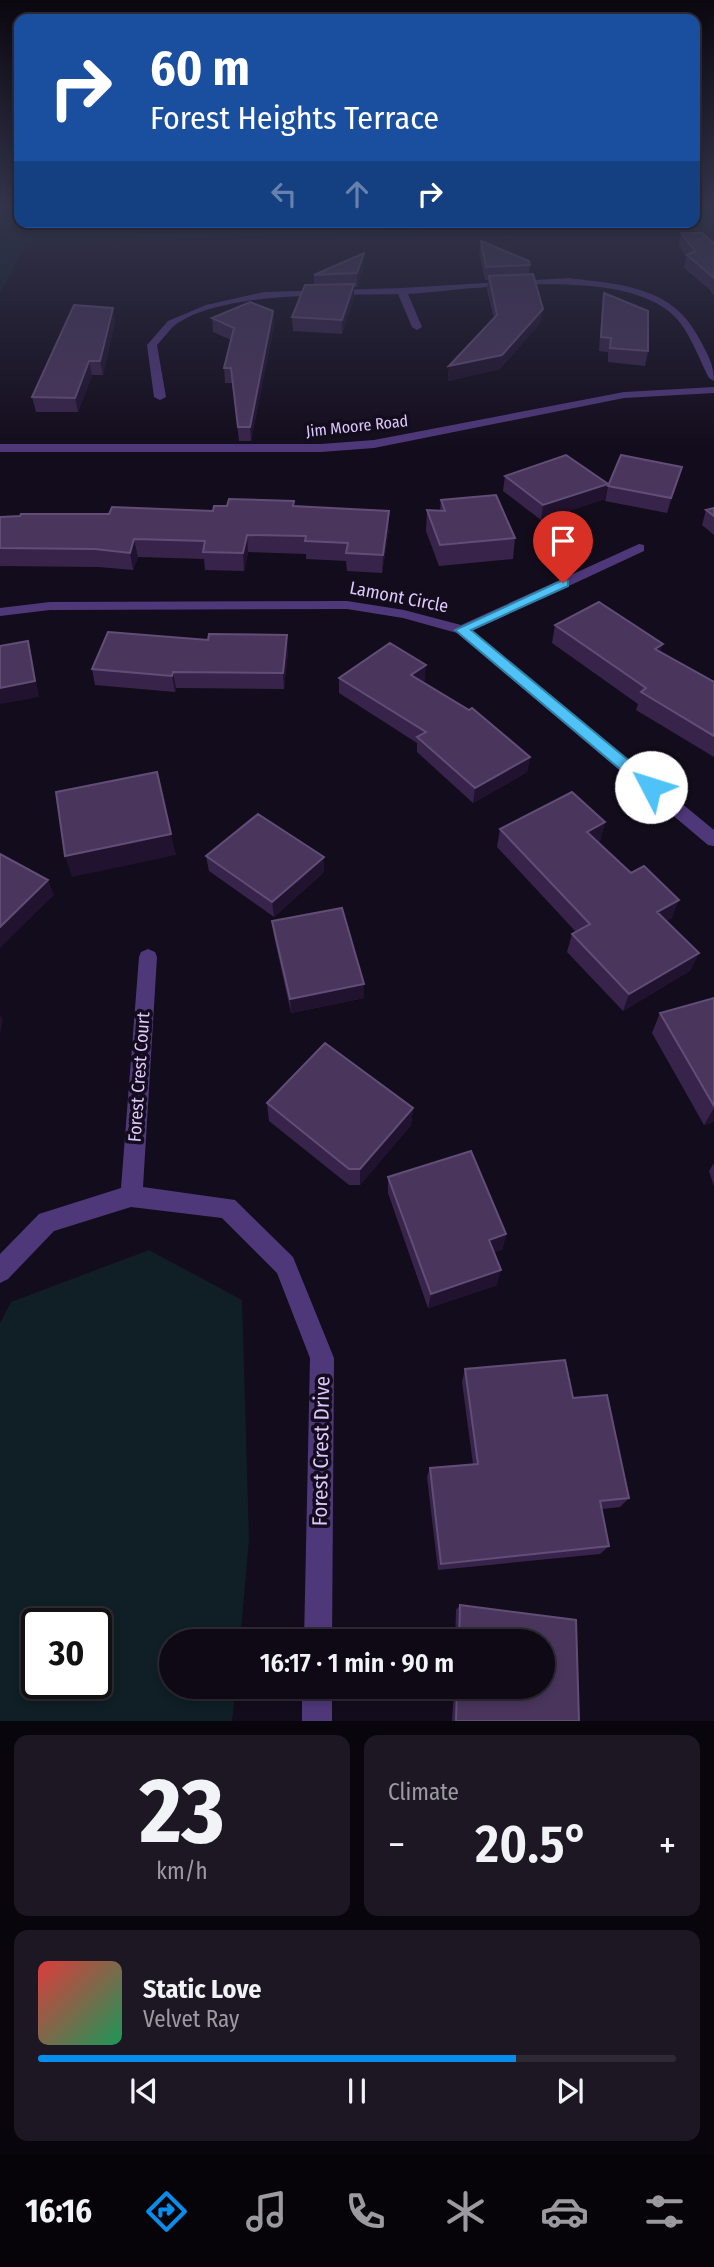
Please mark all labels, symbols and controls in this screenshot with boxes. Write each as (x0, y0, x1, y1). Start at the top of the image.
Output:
text: 60 m (150, 39, 250, 98)
icon: right (35, 42, 126, 133)
text: Forest Heights Terrace (150, 99, 439, 137)
icon: left (265, 175, 303, 213)
icon: ahead (338, 175, 376, 213)
icon: right (411, 175, 449, 213)
street label: Jim Moore Road (305, 411, 409, 441)
pin (533, 511, 593, 583)
icon: arrive (544, 522, 582, 560)
street label: Lamont Circle (348, 577, 450, 617)
position arrow (614, 750, 688, 824)
street label: Forest Crest Court (123, 1011, 155, 1143)
street label: Forest Crest Drive (307, 1376, 335, 1526)
speed limit sign: 30 (21, 1608, 112, 1699)
text: 16:17 · 1 min · 90 m (260, 1648, 454, 1679)
text: 23 (139, 1757, 225, 1866)
text: Climate (388, 1778, 459, 1806)
text: 20.5° (475, 1813, 589, 1876)
text: − (388, 1822, 405, 1868)
text: + (659, 1822, 676, 1868)
text: km/h (156, 1857, 208, 1885)
text: Static Love (143, 1974, 261, 2005)
text: Velvet Ray (143, 2005, 239, 2033)
icon: previous (125, 2072, 163, 2110)
icon: pause (338, 2072, 376, 2110)
icon: next (551, 2072, 589, 2110)
icon: directions (142, 2187, 191, 2236)
icon: music (242, 2187, 291, 2236)
icon: phone (341, 2187, 390, 2236)
icon: climate (441, 2187, 490, 2236)
icon: car (540, 2187, 589, 2236)
icon: filters (640, 2187, 689, 2236)
text: 16:16 (25, 2192, 92, 2230)

